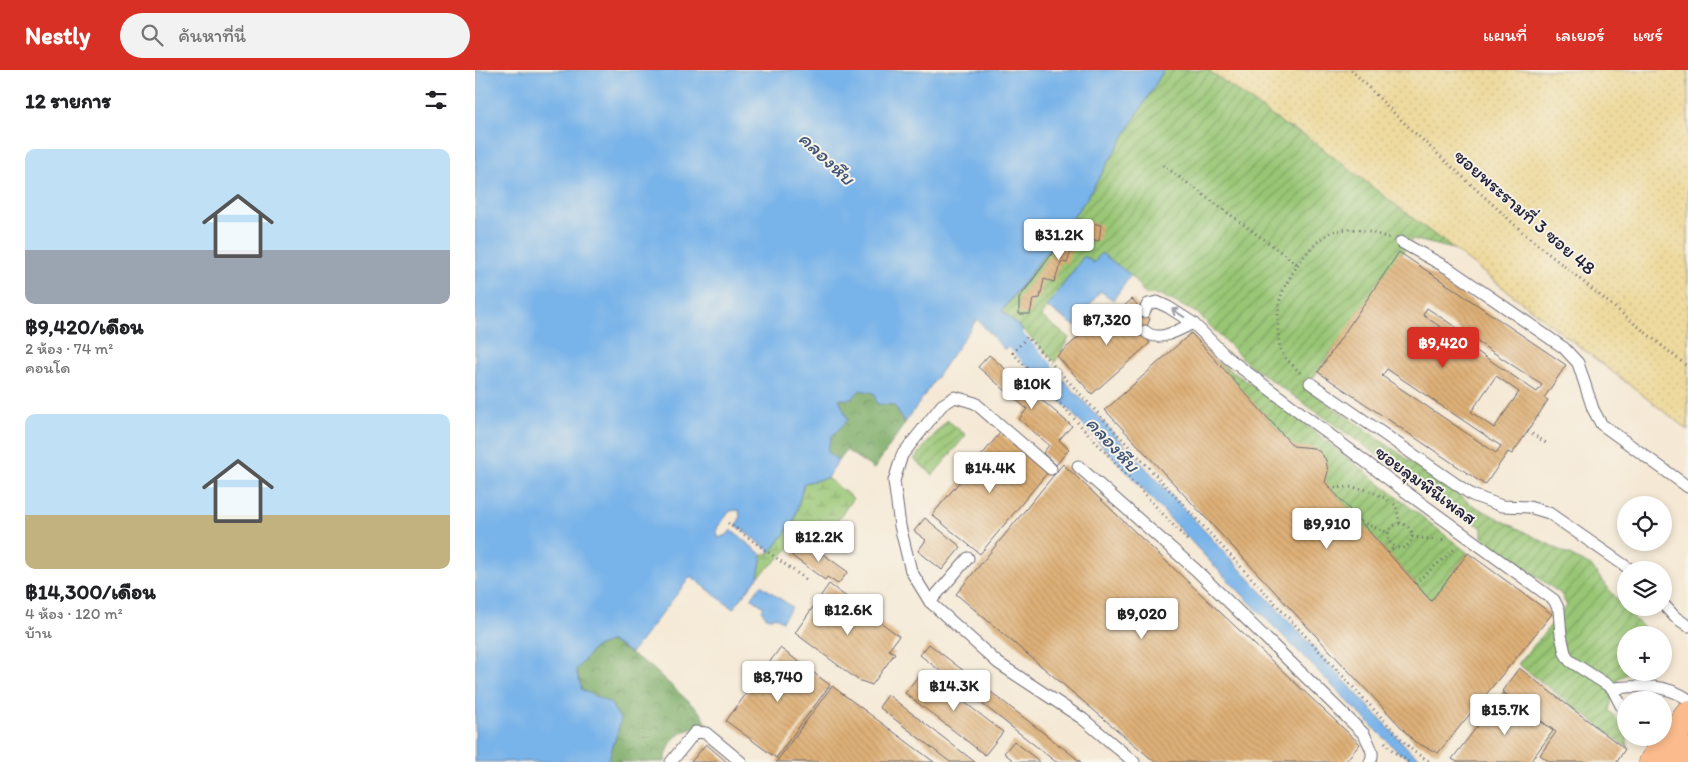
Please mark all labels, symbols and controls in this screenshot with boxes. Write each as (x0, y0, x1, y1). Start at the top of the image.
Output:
search box (120, 13, 470, 58)
text: Nestly (25, 21, 90, 50)
icon: search (138, 21, 166, 49)
text: ค้นหาที่นี่ (178, 24, 246, 47)
text: แผนที่ (1483, 24, 1527, 46)
text: เลเยอร์ (1555, 24, 1605, 46)
text: แชร์ (1633, 24, 1663, 46)
icon: filters (422, 86, 450, 114)
text: 12 รายการ (25, 88, 111, 113)
water label: คลองหีบ (794, 126, 861, 191)
street label: ซอยพระรามที่ 3 ซอย 48 (1450, 144, 1601, 280)
icon: home (193, 181, 283, 271)
pin: ฿31.2K (1018, 218, 1100, 261)
text: ฿31.2K (1035, 225, 1083, 244)
pin: ฿7,320 (1066, 304, 1148, 346)
one-way arrow (1171, 307, 1185, 317)
text: ฿7,320 (1083, 310, 1131, 329)
text: ฿9,420/เดือน (25, 314, 144, 339)
pin: ฿9,420 (1402, 326, 1484, 369)
text: ฿9,420 (1418, 333, 1468, 352)
text: 2 ห้อง · 74 m² (25, 339, 113, 358)
text: คอนโด (25, 358, 71, 377)
pin: ฿10K (1002, 368, 1062, 410)
text: ฿10K (1013, 374, 1051, 393)
water label: คลองหีบ (1081, 411, 1146, 478)
street label: ซอยลุมพินีเพลส (1370, 440, 1481, 530)
icon: home (193, 446, 283, 536)
pin: ฿14.4K (949, 452, 1031, 494)
text: ฿14.4K (965, 458, 1015, 477)
map controls (1617, 496, 1672, 746)
button: locate (1617, 496, 1672, 551)
pin: ฿9,910 (1286, 508, 1368, 550)
text: ฿9,910 (1303, 514, 1351, 533)
pin: ฿12.2K (778, 520, 860, 563)
text: ฿12.2K (795, 527, 843, 546)
button: layers (1617, 561, 1672, 616)
text: ฿14,300/เดือน (25, 579, 156, 604)
pin: ฿12.6K (807, 594, 889, 636)
pin: ฿9,020 (1101, 598, 1183, 640)
text: ฿12.6K (824, 600, 872, 619)
text: 4 ห้อง · 120 m² (25, 604, 123, 623)
text: ฿9,020 (1117, 604, 1167, 623)
text: บ้าน (25, 623, 52, 642)
button: + (1617, 626, 1672, 681)
pin: ฿8,740 (737, 660, 819, 703)
text: ฿8,740 (753, 667, 803, 686)
pin: ฿14.3K (913, 670, 995, 712)
text: ฿14.3K (929, 676, 979, 695)
button: − (1617, 691, 1672, 746)
pin: ฿15.7K (1464, 694, 1546, 736)
text: ฿15.7K (1481, 700, 1529, 719)

